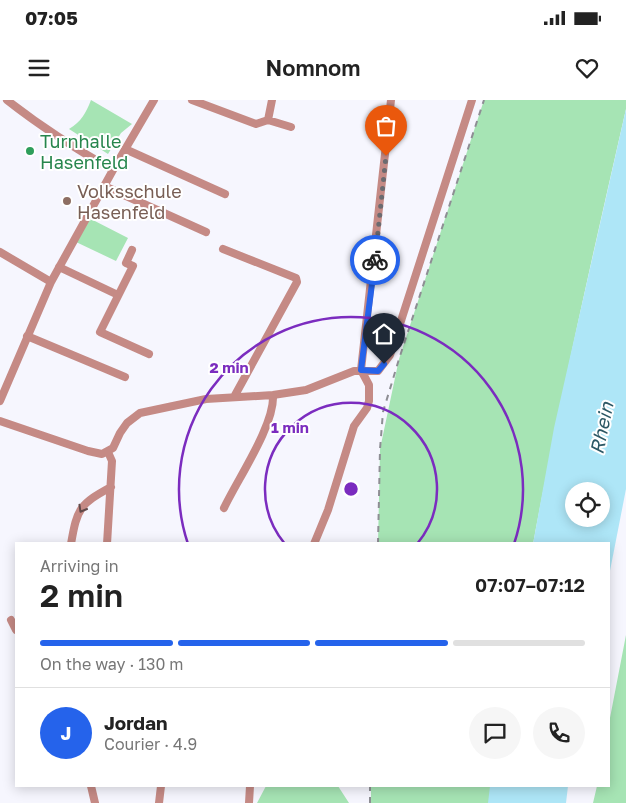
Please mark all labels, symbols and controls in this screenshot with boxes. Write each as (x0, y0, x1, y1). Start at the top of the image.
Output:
text: 07:05 (25, 6, 78, 29)
icon: menu (25, 54, 53, 82)
text: Nomnom (266, 54, 360, 81)
icon: heart (573, 54, 601, 82)
pin (365, 105, 407, 156)
icon: bag (372, 112, 400, 140)
place label: Turnhalle Hasenfeld (40, 130, 128, 173)
marker: Turnhalle Hasenfeld (24, 145, 36, 157)
place label: Volksschule Hasenfeld (77, 180, 182, 223)
marker: Volksschule Hasenfeld (61, 195, 73, 207)
courier (350, 235, 400, 285)
icon: bike (361, 246, 389, 274)
pin (363, 313, 405, 364)
icon: home (370, 320, 398, 348)
text: 2 min (209, 358, 249, 376)
water label: Rhein (584, 399, 618, 456)
text: 1 min (271, 418, 309, 436)
centre of rings (342, 480, 360, 498)
map controls (565, 482, 610, 527)
button: locate (565, 482, 610, 527)
one-way arrow (79, 503, 89, 512)
text: Arriving in (40, 556, 119, 576)
text: 07:07–07:12 (475, 573, 585, 596)
text: 2 min (40, 576, 123, 614)
text: On the way · 130 m (40, 654, 184, 674)
button: chat (469, 707, 521, 759)
button: phone (533, 707, 585, 759)
text: Jordan (104, 711, 168, 734)
text: J (61, 721, 71, 744)
text: Courier · 4.9 (104, 734, 197, 754)

